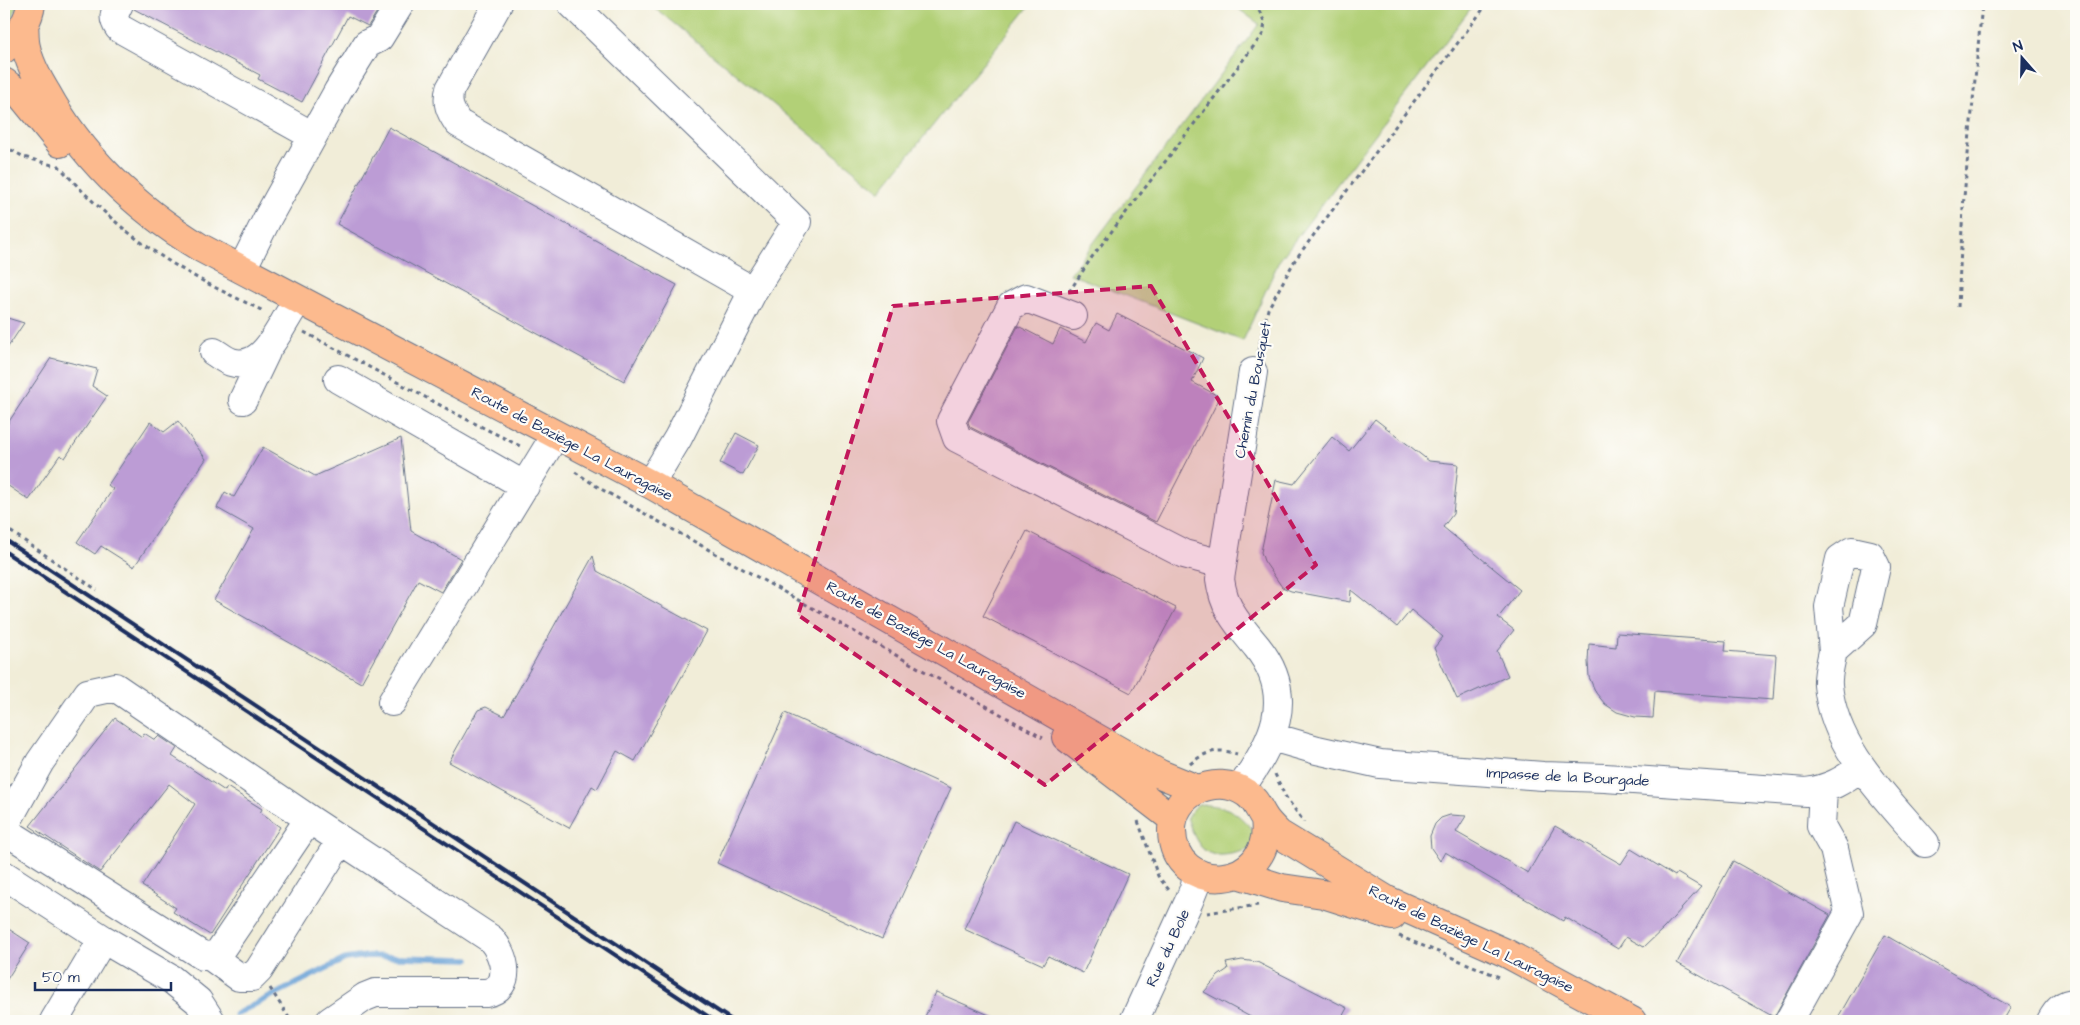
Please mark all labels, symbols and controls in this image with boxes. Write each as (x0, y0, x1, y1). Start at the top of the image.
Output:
north arrow (1998, 32, 2048, 82)
text: N (2010, 36, 2026, 58)
street label: Chemin du Bousquet (1229, 320, 1277, 460)
street label: Route de Baziège La Lauragaise (467, 382, 677, 507)
street label: Route de Baziège La Lauragaise (822, 576, 1030, 705)
street label: Impasse de la Bourgade (1486, 762, 1650, 793)
street label: Route de Baziège La Lauragaise (1365, 880, 1577, 999)
street label: Rue du Bole (1141, 906, 1195, 990)
scale bar (35, 960, 171, 992)
text: 50 m (42, 967, 80, 988)

